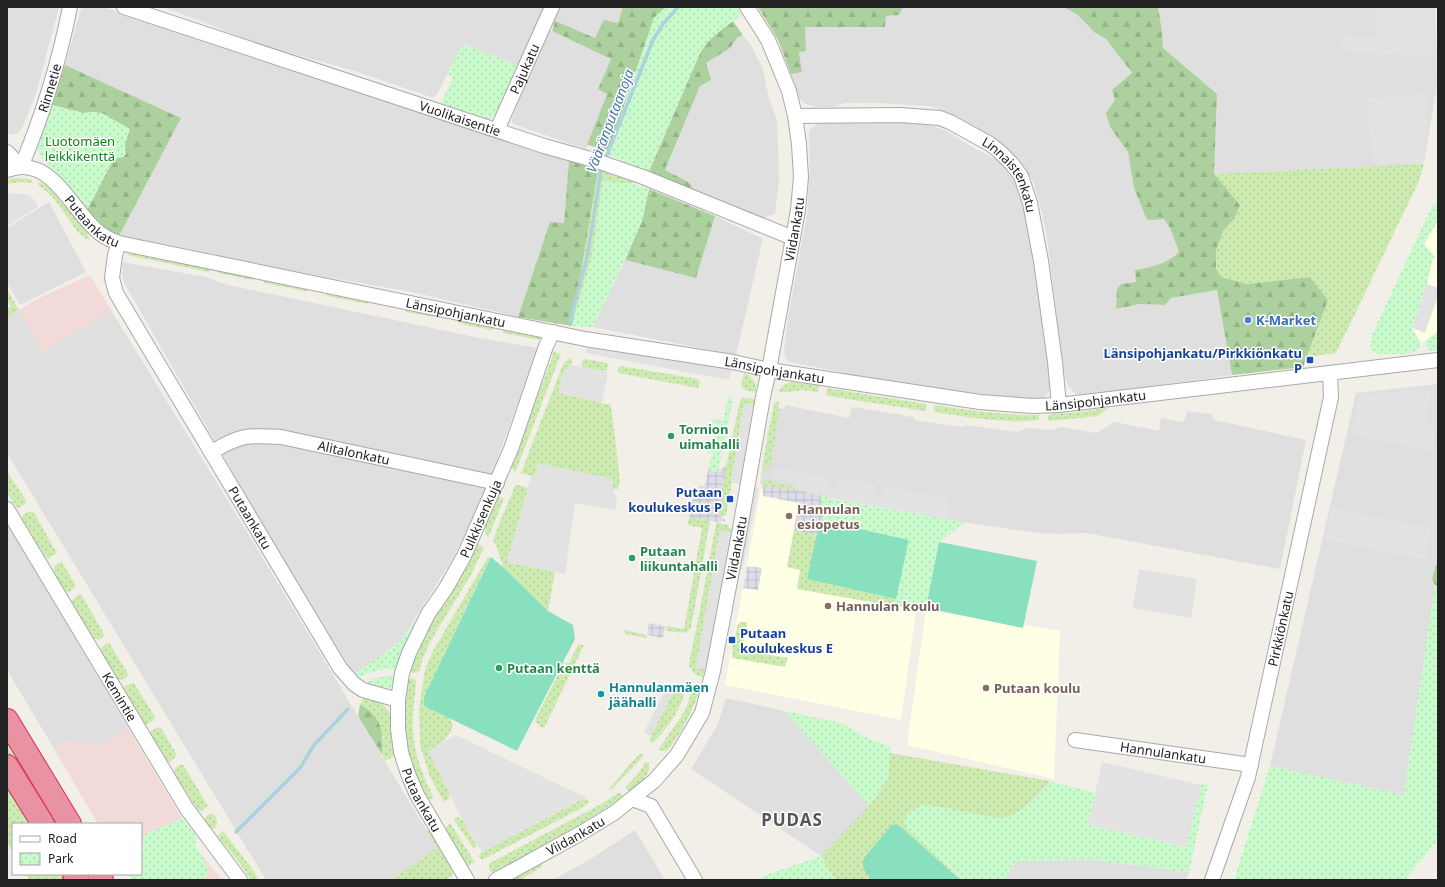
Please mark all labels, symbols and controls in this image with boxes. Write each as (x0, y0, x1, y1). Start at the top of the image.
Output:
street label: Pajukatu (505, 41, 544, 97)
street label: Rinnetie (33, 62, 65, 115)
water label: Vääränputaanoja (581, 66, 638, 175)
street label: Vuolikaisentie (417, 96, 503, 140)
park label: Luotomäen leikkikenttä (45, 132, 115, 165)
street label: Linnaistenkatu (979, 132, 1041, 214)
street label: Putaankatu (61, 191, 122, 251)
street label: Viidankatu (780, 197, 808, 263)
street label: Länsipohjankatu (404, 293, 507, 331)
place label: K-Market (1256, 311, 1316, 329)
marker: K-Market (1243, 315, 1253, 325)
place label: Länsipohjankatu/Pirkkiönkatu P (1104, 344, 1302, 377)
street label: Länsipohjankatu (723, 352, 826, 387)
marker: Länsipohjankatu/Pirkkiönkatu P (1305, 355, 1315, 365)
street label: Länsipohjankatu (1045, 386, 1147, 415)
place label: Tornion uimahalli (679, 420, 740, 453)
marker: Tornion uimahalli (666, 431, 676, 441)
street label: Alitalonkatu (316, 436, 392, 469)
street label: Pulkkisenkuja (455, 477, 506, 561)
street label: Putaankatu (224, 483, 276, 552)
place label: Putaan koulukeskus P (628, 483, 722, 516)
marker: Putaan koulukeskus P (725, 494, 735, 504)
place label: Hannulan esiopetus (797, 500, 860, 533)
marker: Hannulan esiopetus (784, 511, 794, 521)
street label: Viidankatu (721, 515, 751, 582)
place label: Putaan liikuntahalli (640, 542, 718, 575)
marker: Putaan liikuntahalli (627, 553, 637, 563)
street label: Pirkkiönkatu (1263, 589, 1297, 668)
place label: Hannulan koulu (836, 597, 940, 615)
marker: Hannulan koulu (823, 601, 833, 611)
place label: Putaan koulukeskus E (740, 624, 833, 657)
marker: Putaan koulukeskus E (727, 635, 737, 645)
place label: Putaan kenttä (507, 659, 600, 677)
marker: Putaan kenttä (494, 663, 504, 673)
street label: Kemintie (98, 669, 141, 725)
place label: Hannulanmäen jäähalli (608, 678, 709, 711)
place label: Putaan koulu (994, 679, 1081, 697)
marker: Putaan koulu (981, 683, 991, 693)
marker: Hannulanmäen jäähalli (596, 689, 606, 699)
street label: Hannulankatu (1119, 738, 1207, 768)
street label: Putaankatu (398, 765, 446, 835)
district label: PUDAS (761, 808, 823, 831)
street label: Viidankatu (543, 812, 608, 860)
legend (12, 823, 142, 875)
text: Road (48, 830, 77, 847)
text: Park (48, 850, 74, 867)

